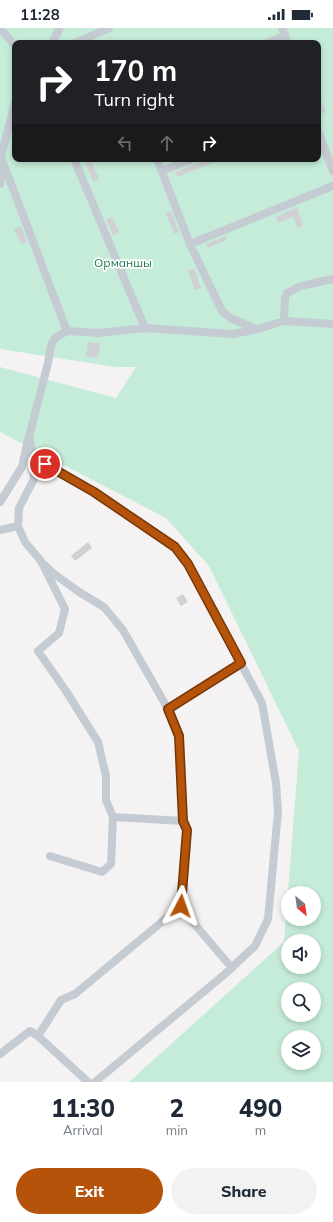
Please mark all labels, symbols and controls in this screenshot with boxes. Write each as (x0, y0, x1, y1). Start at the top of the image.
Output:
text: 11:28 (20, 5, 60, 24)
text: 170 m (94, 53, 177, 88)
icon: right (28, 56, 80, 108)
text: Turn right (94, 88, 174, 111)
icon: left (114, 132, 136, 154)
icon: ahead (156, 132, 178, 154)
icon: right (198, 132, 220, 154)
park label: Орманшы (94, 255, 152, 270)
pin (28, 447, 62, 481)
icon: arrive (34, 453, 56, 475)
position arrow (160, 885, 202, 927)
north arrow (281, 886, 321, 926)
map controls (281, 886, 321, 1070)
button: sound (281, 934, 321, 974)
button: search (281, 982, 321, 1022)
button: layers (281, 1030, 321, 1070)
text: 11:30 (51, 1093, 115, 1123)
text: 2 (170, 1093, 184, 1123)
text: 490 (239, 1093, 282, 1123)
text: Arrival (63, 1122, 103, 1138)
text: min (166, 1122, 188, 1138)
text: m (255, 1122, 266, 1138)
button: Exit (16, 1168, 163, 1214)
button: Share (171, 1168, 317, 1214)

